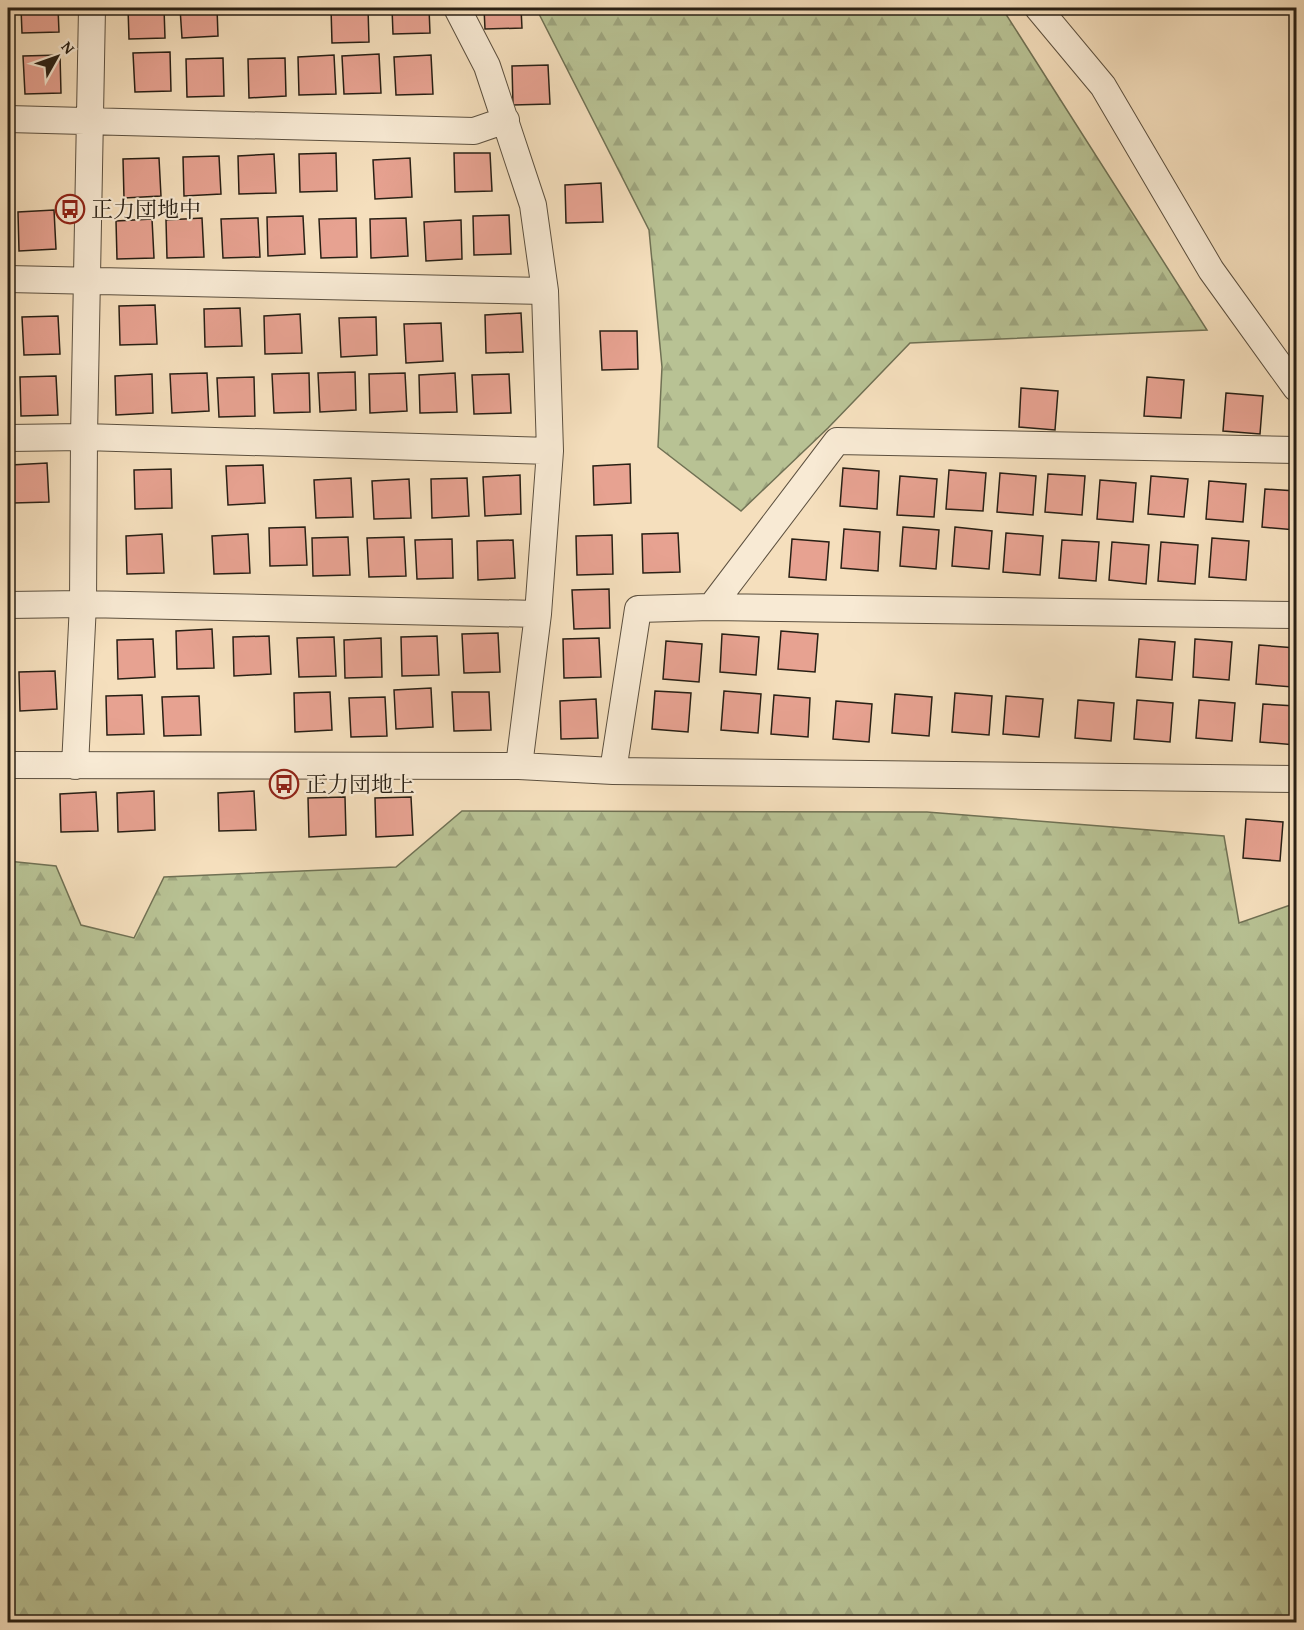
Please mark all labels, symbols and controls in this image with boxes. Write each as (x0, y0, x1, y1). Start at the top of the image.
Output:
north arrow (27, 27, 87, 87)
text: N (56, 36, 81, 59)
bus stop icon: 正力団地中 (54, 193, 86, 225)
place label: 正力団地中 (91, 193, 201, 225)
bus stop icon: 正力団地上 (268, 768, 300, 800)
place label: 正力団地上 (305, 768, 415, 800)

